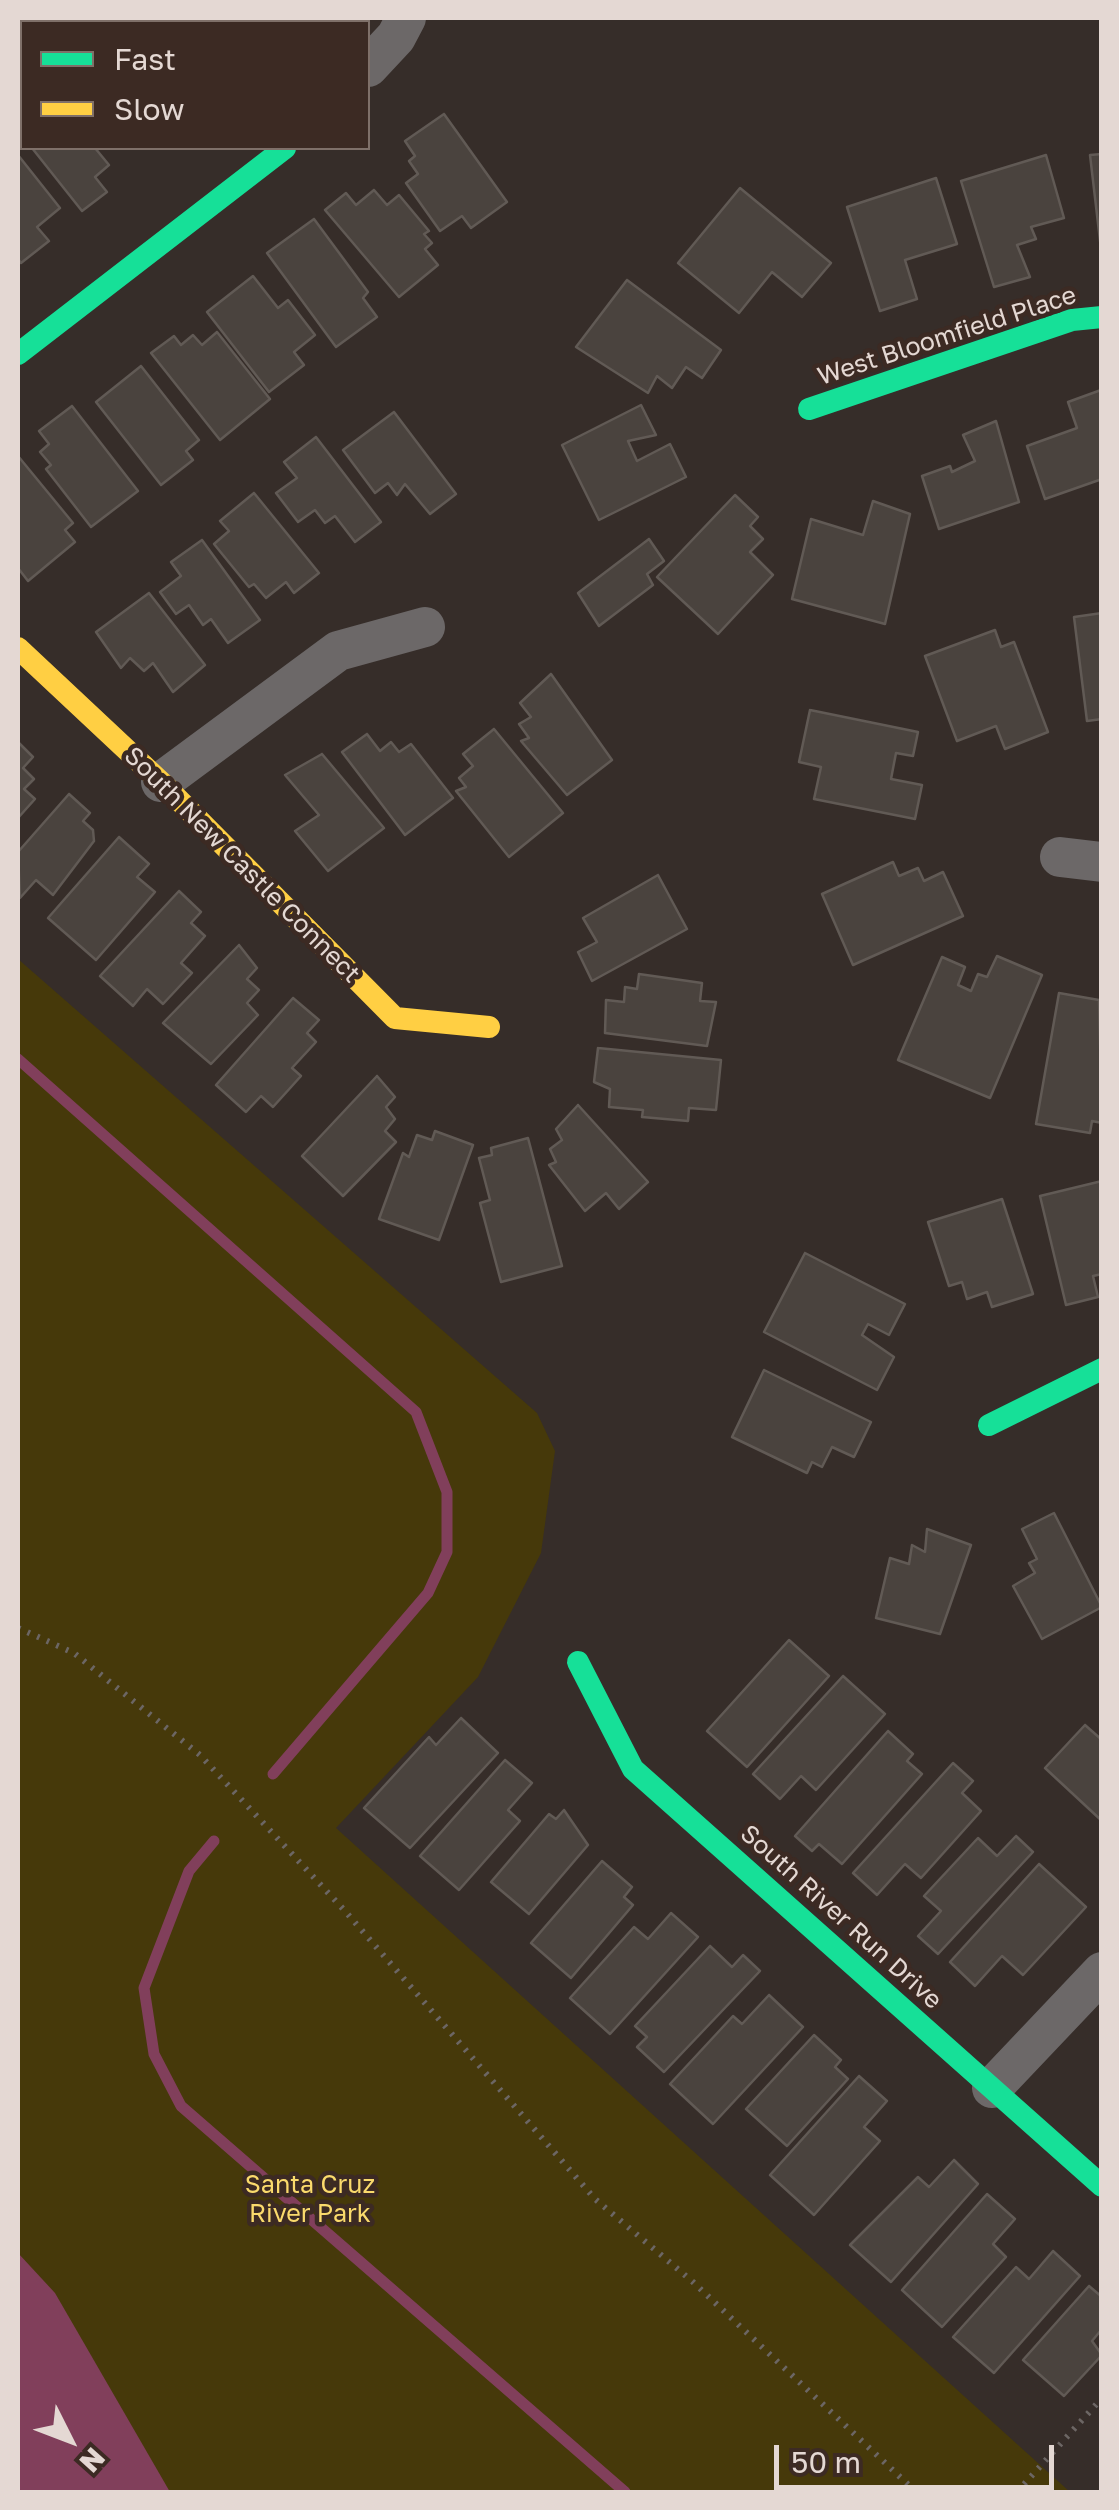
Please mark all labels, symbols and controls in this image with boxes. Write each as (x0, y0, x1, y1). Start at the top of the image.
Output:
legend (20, 20, 370, 150)
text: Fast (114, 41, 176, 77)
text: Slow (114, 91, 185, 127)
street label: West Bloomfield Place (814, 280, 1080, 392)
street label: South New Castle Connect (118, 741, 366, 989)
street label: South River Run Drive (734, 1819, 948, 2015)
park label: Santa Cruz River Park (245, 2170, 375, 2229)
north arrow (20, 2390, 120, 2490)
scale bar (779, 2425, 1059, 2487)
text: N (73, 2441, 112, 2479)
text: 50 m (791, 2444, 861, 2480)

